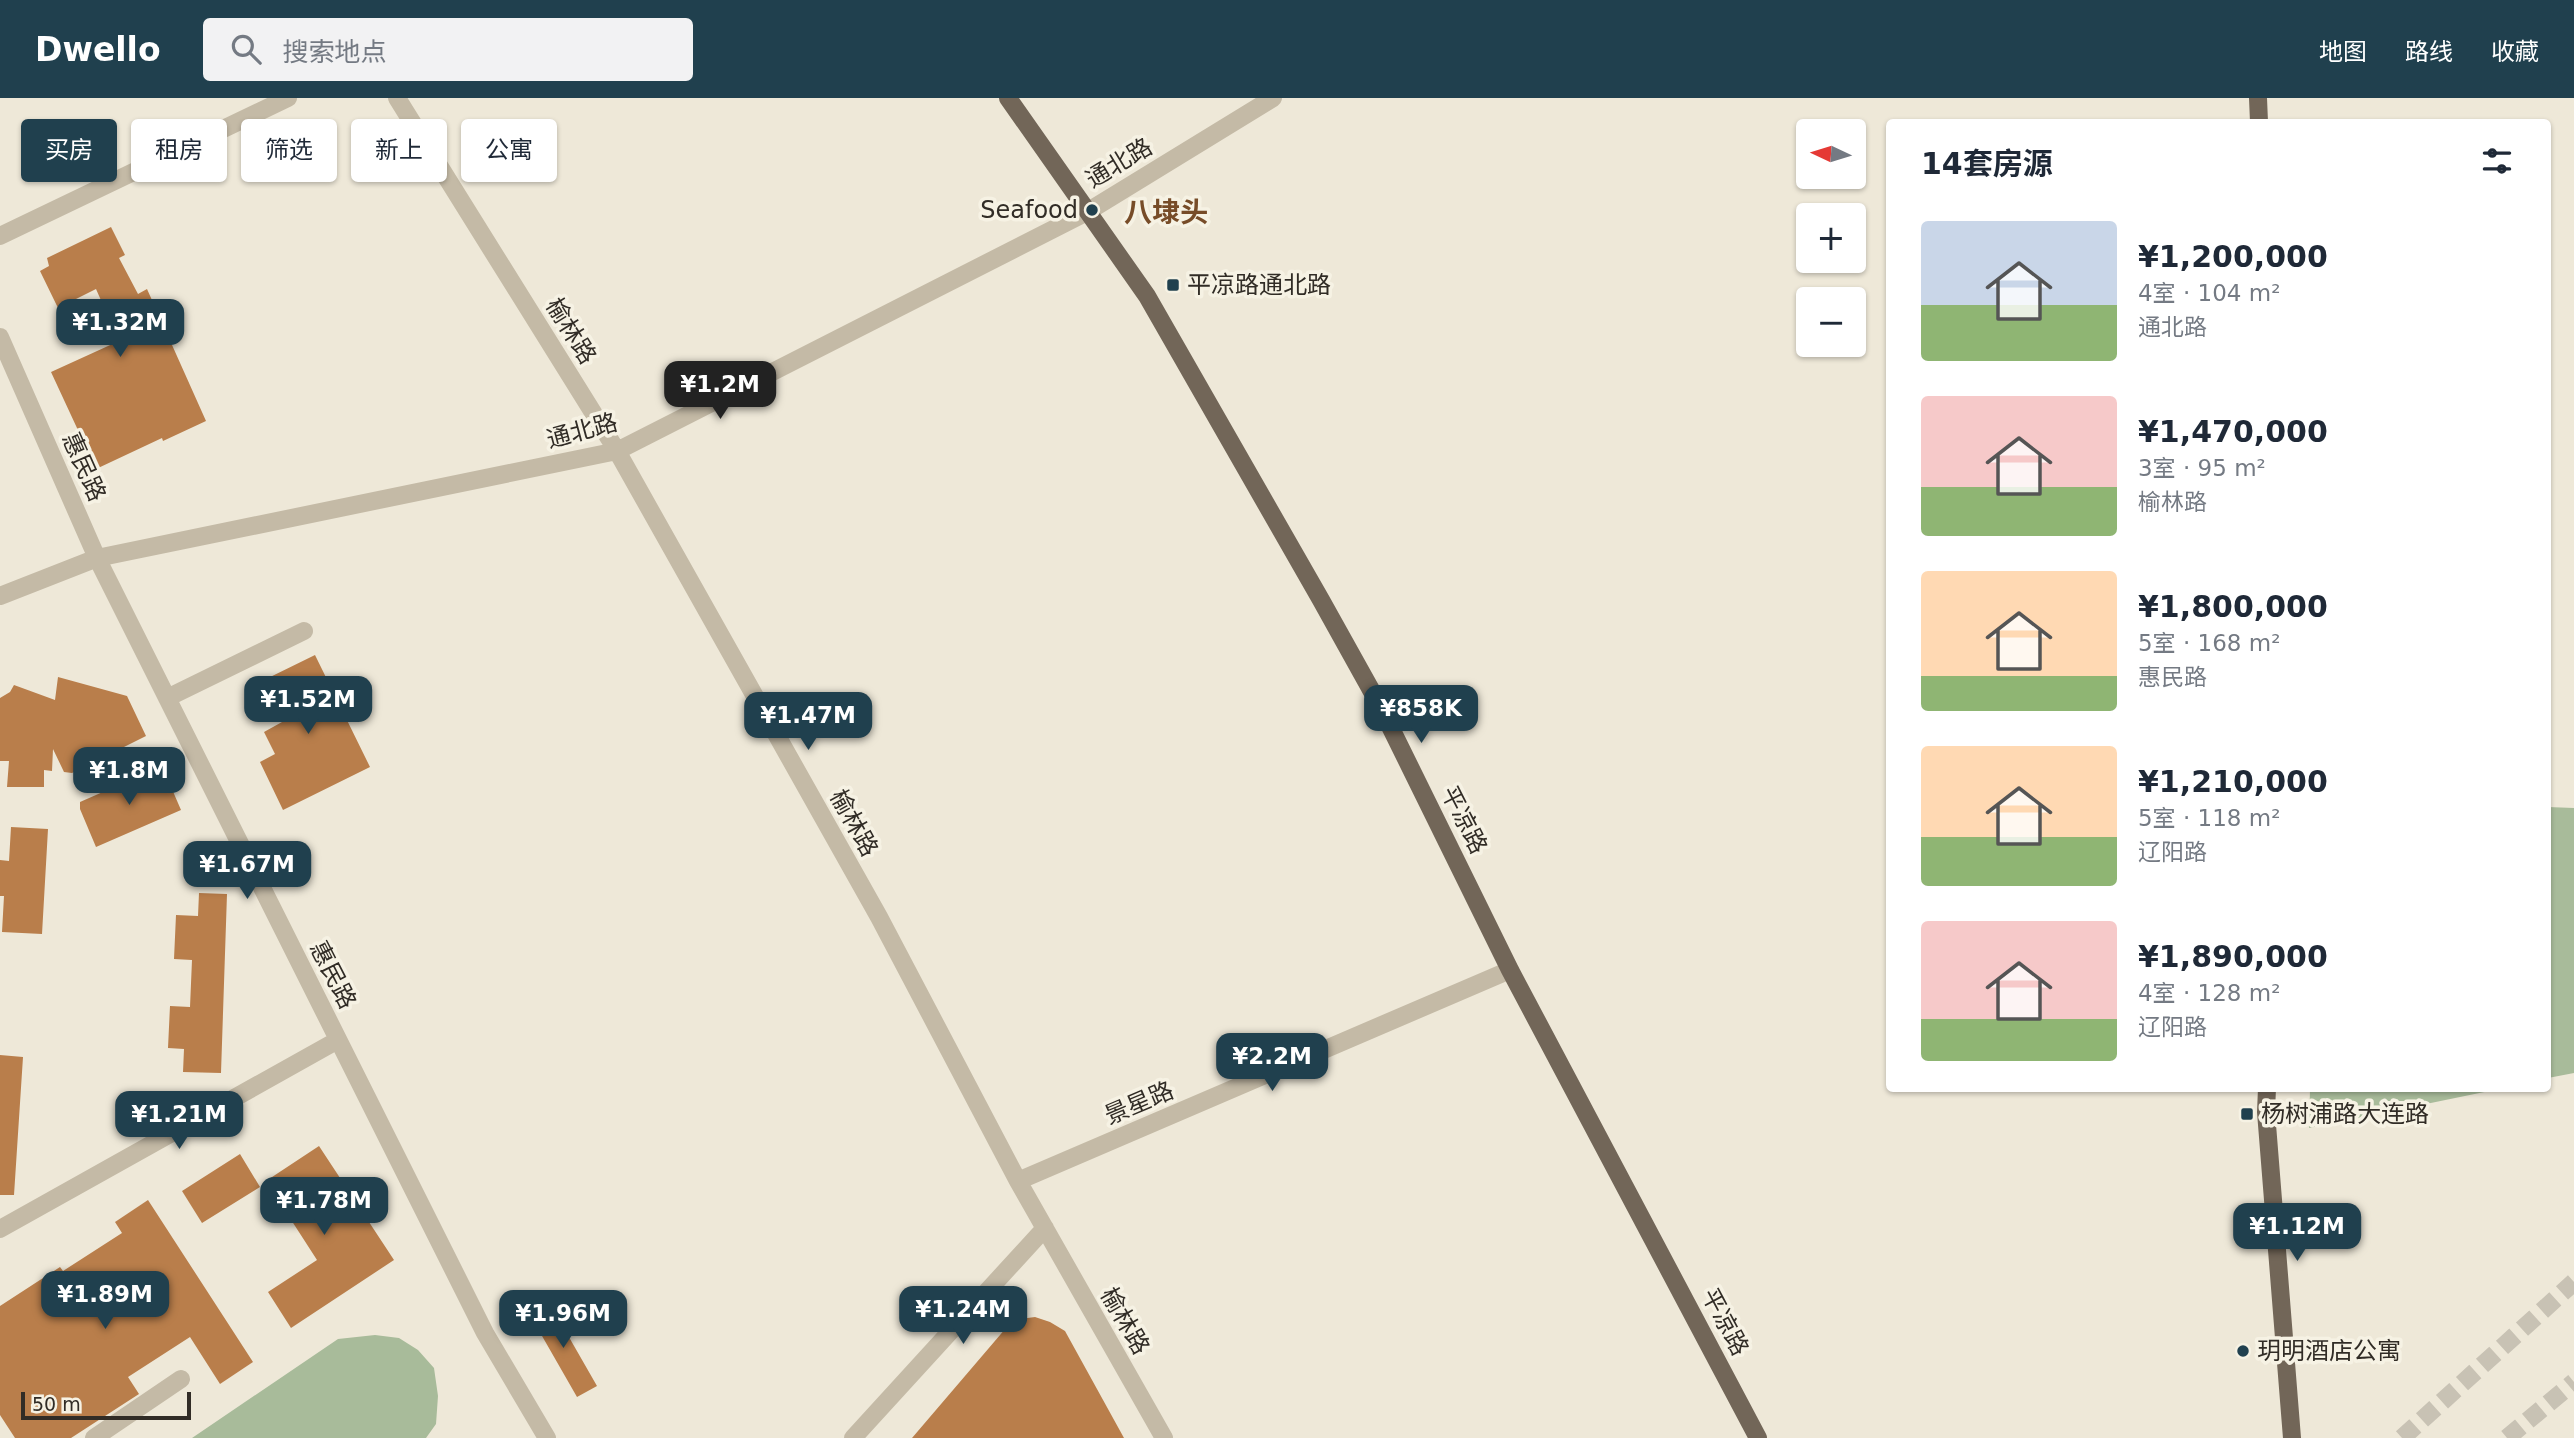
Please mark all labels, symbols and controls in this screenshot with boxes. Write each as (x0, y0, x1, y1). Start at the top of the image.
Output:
search box (203, 18, 693, 81)
text: Dwello (35, 30, 161, 69)
icon: search (227, 30, 265, 68)
text: 搜索地点 (283, 37, 387, 67)
text: 地图 (2319, 38, 2367, 66)
text: 路线 (2405, 38, 2453, 66)
text: 收藏 (2491, 38, 2539, 66)
chip: 买房 (21, 119, 117, 182)
chip: 租房 (131, 119, 227, 182)
chip: 筛选 (241, 119, 337, 182)
chip: 新上 (351, 119, 447, 182)
chip: 公寓 (461, 119, 557, 182)
north arrow (1796, 119, 1866, 189)
map controls (1796, 119, 1866, 357)
street label: 通北路 (1081, 132, 1157, 194)
icon: filters (2478, 142, 2516, 180)
text: 14套房源 (1921, 146, 2053, 181)
place label: Seafood (980, 196, 1078, 224)
district label: 八埭头 (1124, 196, 1208, 229)
marker: Seafood (1084, 202, 1100, 218)
button: + (1796, 203, 1866, 273)
text: ¥1,200,000 (2138, 239, 2328, 274)
icon: home (1977, 249, 2061, 333)
place label: 平凉路通北路 (1187, 271, 1331, 299)
marker: 平凉路通北路 (1165, 277, 1181, 293)
text: 4室 · 104 m² (2138, 280, 2280, 306)
button: − (1796, 287, 1866, 357)
street label: 榆林路 (540, 293, 602, 369)
pin: ¥1.32M (63, 300, 177, 359)
text: ¥1.32M (72, 309, 168, 335)
text: 通北路 (2138, 314, 2207, 340)
pin: ¥1.2M (671, 362, 769, 421)
text: ¥1.2M (680, 371, 760, 397)
street label: 通北路 (544, 408, 620, 454)
text: ¥1,470,000 (2138, 414, 2328, 449)
icon: home (1977, 424, 2061, 508)
street label: 惠民路 (57, 428, 111, 506)
text: 3室 · 95 m² (2138, 455, 2266, 481)
text: 榆林路 (2138, 489, 2207, 515)
text: ¥1,800,000 (2138, 589, 2328, 624)
icon: home (1977, 599, 2061, 683)
text: 5室 · 168 m² (2138, 630, 2280, 656)
text: 惠民路 (2138, 664, 2207, 690)
pin: ¥1.52M (251, 676, 365, 736)
text: ¥1.52M (260, 686, 356, 712)
pin: ¥858K (1372, 686, 1470, 745)
pin: ¥1.47M (751, 692, 865, 752)
text: ¥858K (1380, 695, 1462, 721)
text: ¥1.47M (760, 702, 856, 728)
pin: ¥1.8M (80, 748, 178, 807)
text: ¥1.8M (89, 757, 169, 783)
text: ¥1,210,000 (2138, 764, 2328, 799)
icon: home (1977, 774, 2061, 858)
street label: 平凉路 (1435, 782, 1493, 858)
street label: 榆林路 (824, 785, 884, 861)
text: 5室 · 118 m² (2138, 805, 2280, 831)
text: 辽阳路 (2138, 839, 2207, 865)
pin: ¥1.67M (190, 842, 304, 901)
text: ¥1.67M (199, 851, 295, 877)
street label: 惠民路 (304, 937, 362, 1013)
text: ¥1,890,000 (2138, 939, 2328, 974)
icon: home (1977, 949, 2061, 1033)
text: 4室 · 128 m² (2138, 980, 2280, 1006)
text: 辽阳路 (2138, 1014, 2207, 1040)
pin: ¥2.2M (1223, 1034, 1321, 1093)
text: ¥2.2M (1232, 1043, 1312, 1069)
street label: 景星路 (1100, 1076, 1178, 1130)
pin: ¥1.21M (122, 1091, 236, 1151)
place label: 杨树浦路大连路 (2261, 1100, 2429, 1128)
text: ¥1.21M (131, 1101, 227, 1127)
marker: 杨树浦路大连路 (2239, 1106, 2255, 1122)
pin: ¥1.78M (267, 1178, 381, 1237)
text: ¥1.78M (276, 1187, 372, 1213)
pin: ¥1.12M (2240, 1204, 2354, 1263)
text: ¥1.12M (2249, 1213, 2345, 1239)
pin: ¥1.89M (48, 1272, 162, 1331)
text: ¥1.89M (57, 1281, 153, 1307)
street label: 榆林路 (1095, 1283, 1155, 1359)
street label: 平凉路 (1696, 1284, 1754, 1360)
pin: ¥1.24M (906, 1286, 1020, 1346)
pin: ¥1.96M (506, 1290, 620, 1350)
text: ¥1.24M (915, 1296, 1011, 1322)
text: ¥1.96M (515, 1300, 611, 1326)
place label: 玥明酒店公寓 (2257, 1337, 2401, 1365)
marker: 玥明酒店公寓 (2235, 1343, 2251, 1359)
scale bar (21, 1389, 191, 1421)
text: 50 m (32, 1393, 81, 1415)

